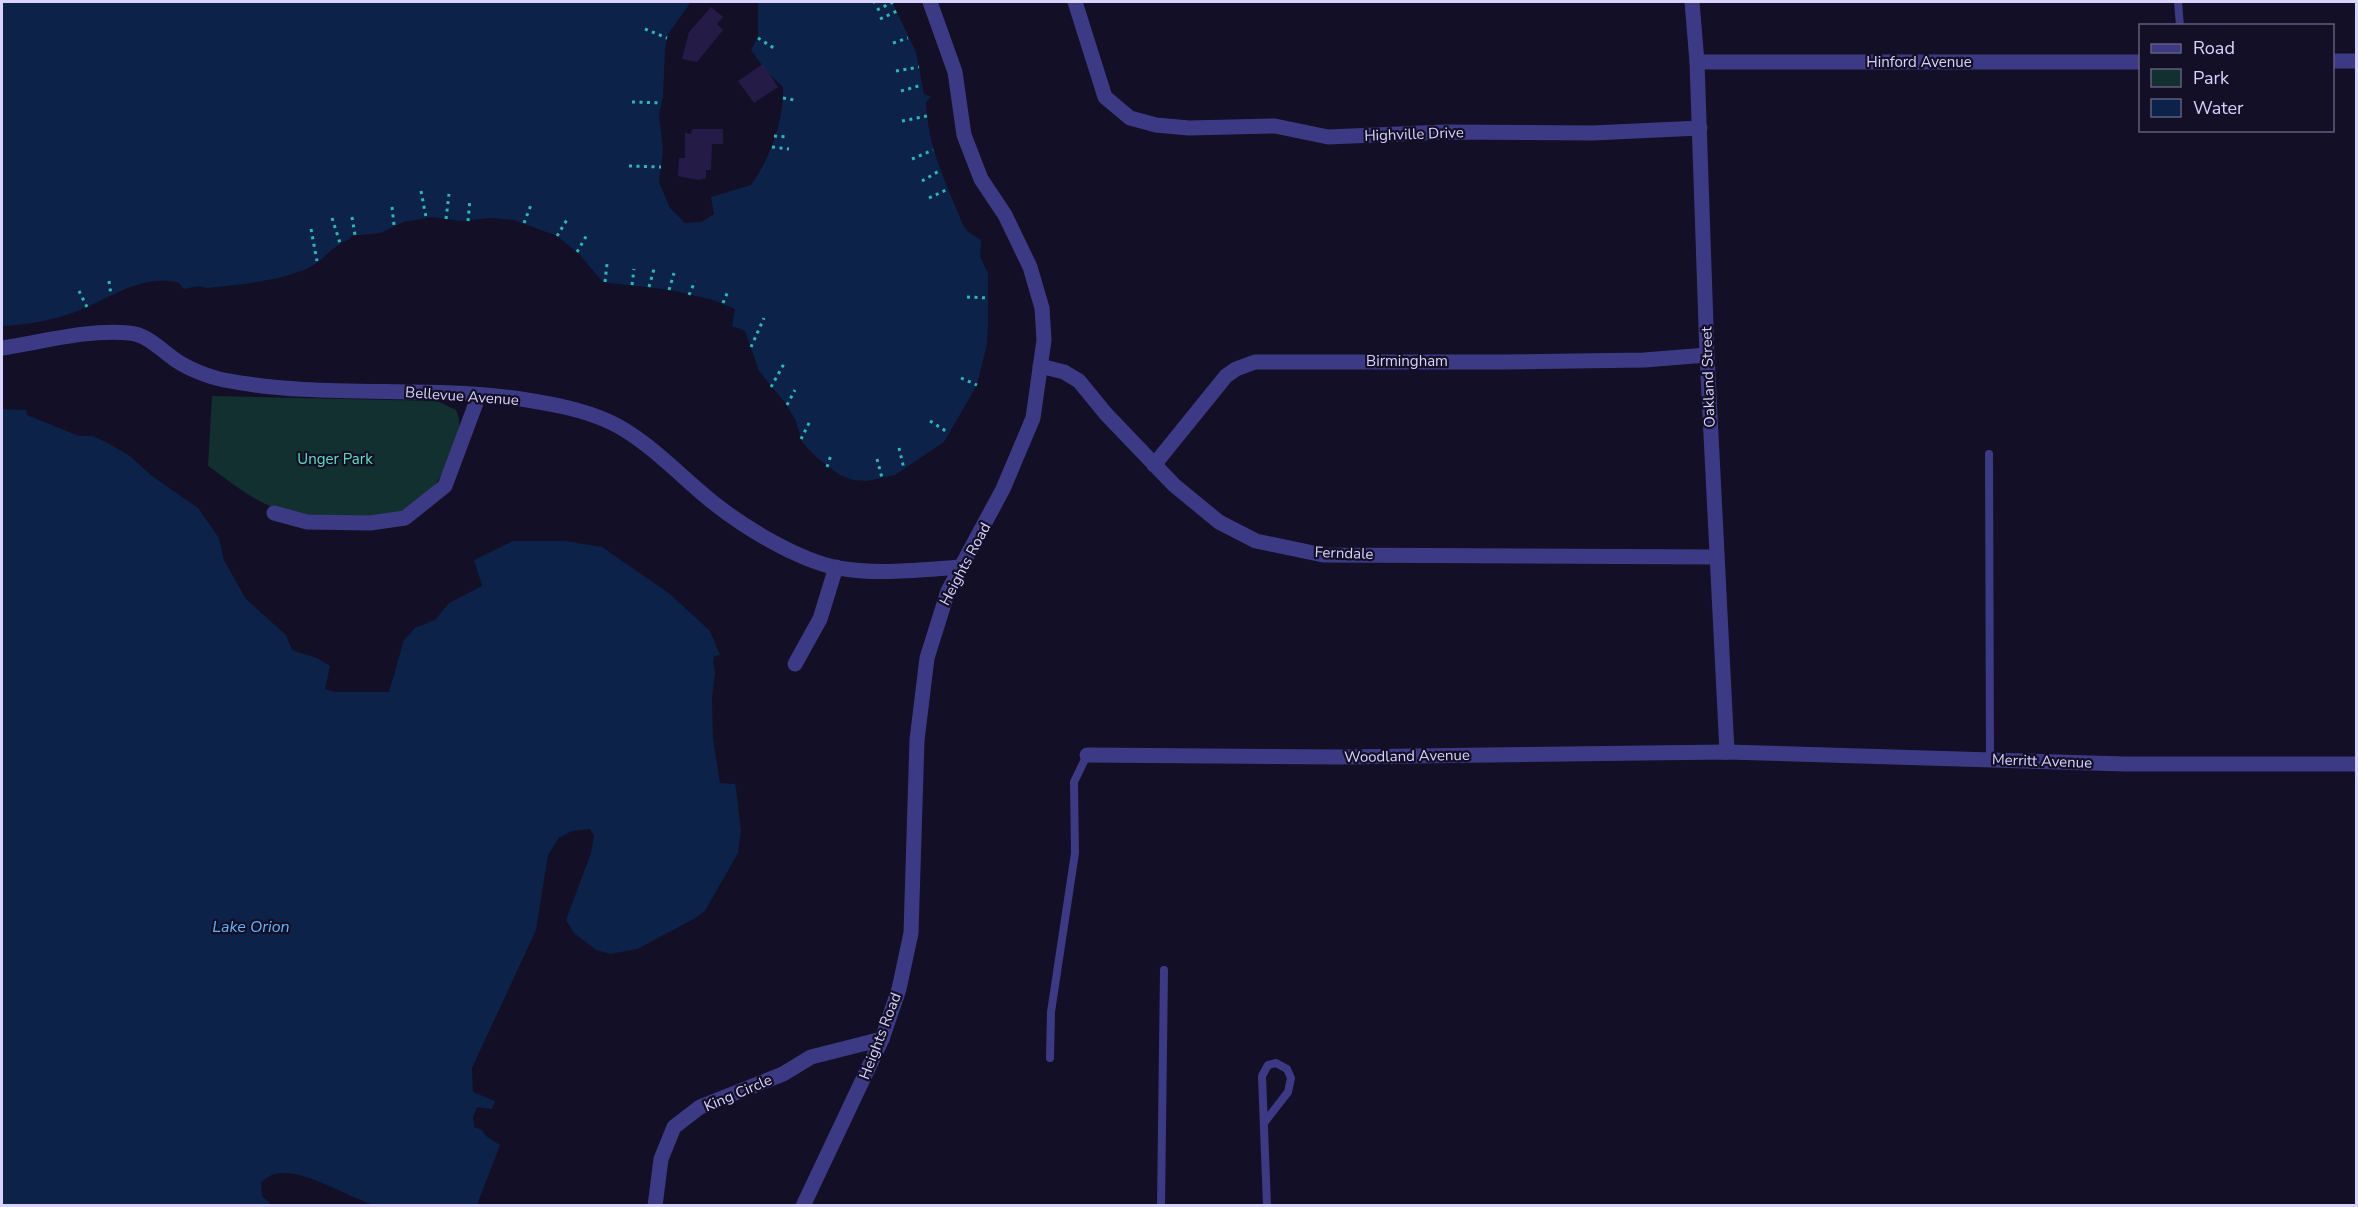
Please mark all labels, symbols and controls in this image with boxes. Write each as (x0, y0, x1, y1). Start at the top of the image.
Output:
legend (2139, 24, 2334, 132)
text: Road (2193, 36, 2235, 60)
street label: Hinford Avenue (1866, 52, 1972, 72)
text: Park (2193, 66, 2230, 90)
text: Water (2193, 96, 2244, 120)
street label: Highville Drive (1364, 122, 1464, 146)
street label: Oakland Street (1696, 325, 1720, 428)
street label: Birmingham (1366, 351, 1448, 371)
street label: Bellevue Avenue (405, 382, 519, 410)
park label: Unger Park (297, 449, 373, 469)
street label: Heights Road (935, 519, 995, 609)
street label: Ferndale (1314, 542, 1374, 564)
street label: Woodland Avenue (1344, 745, 1470, 767)
street label: Merritt Avenue (1992, 749, 2092, 773)
water label: Lake Orion (212, 916, 290, 938)
street label: Heights Road (854, 990, 906, 1082)
street label: King Circle (701, 1070, 775, 1116)

